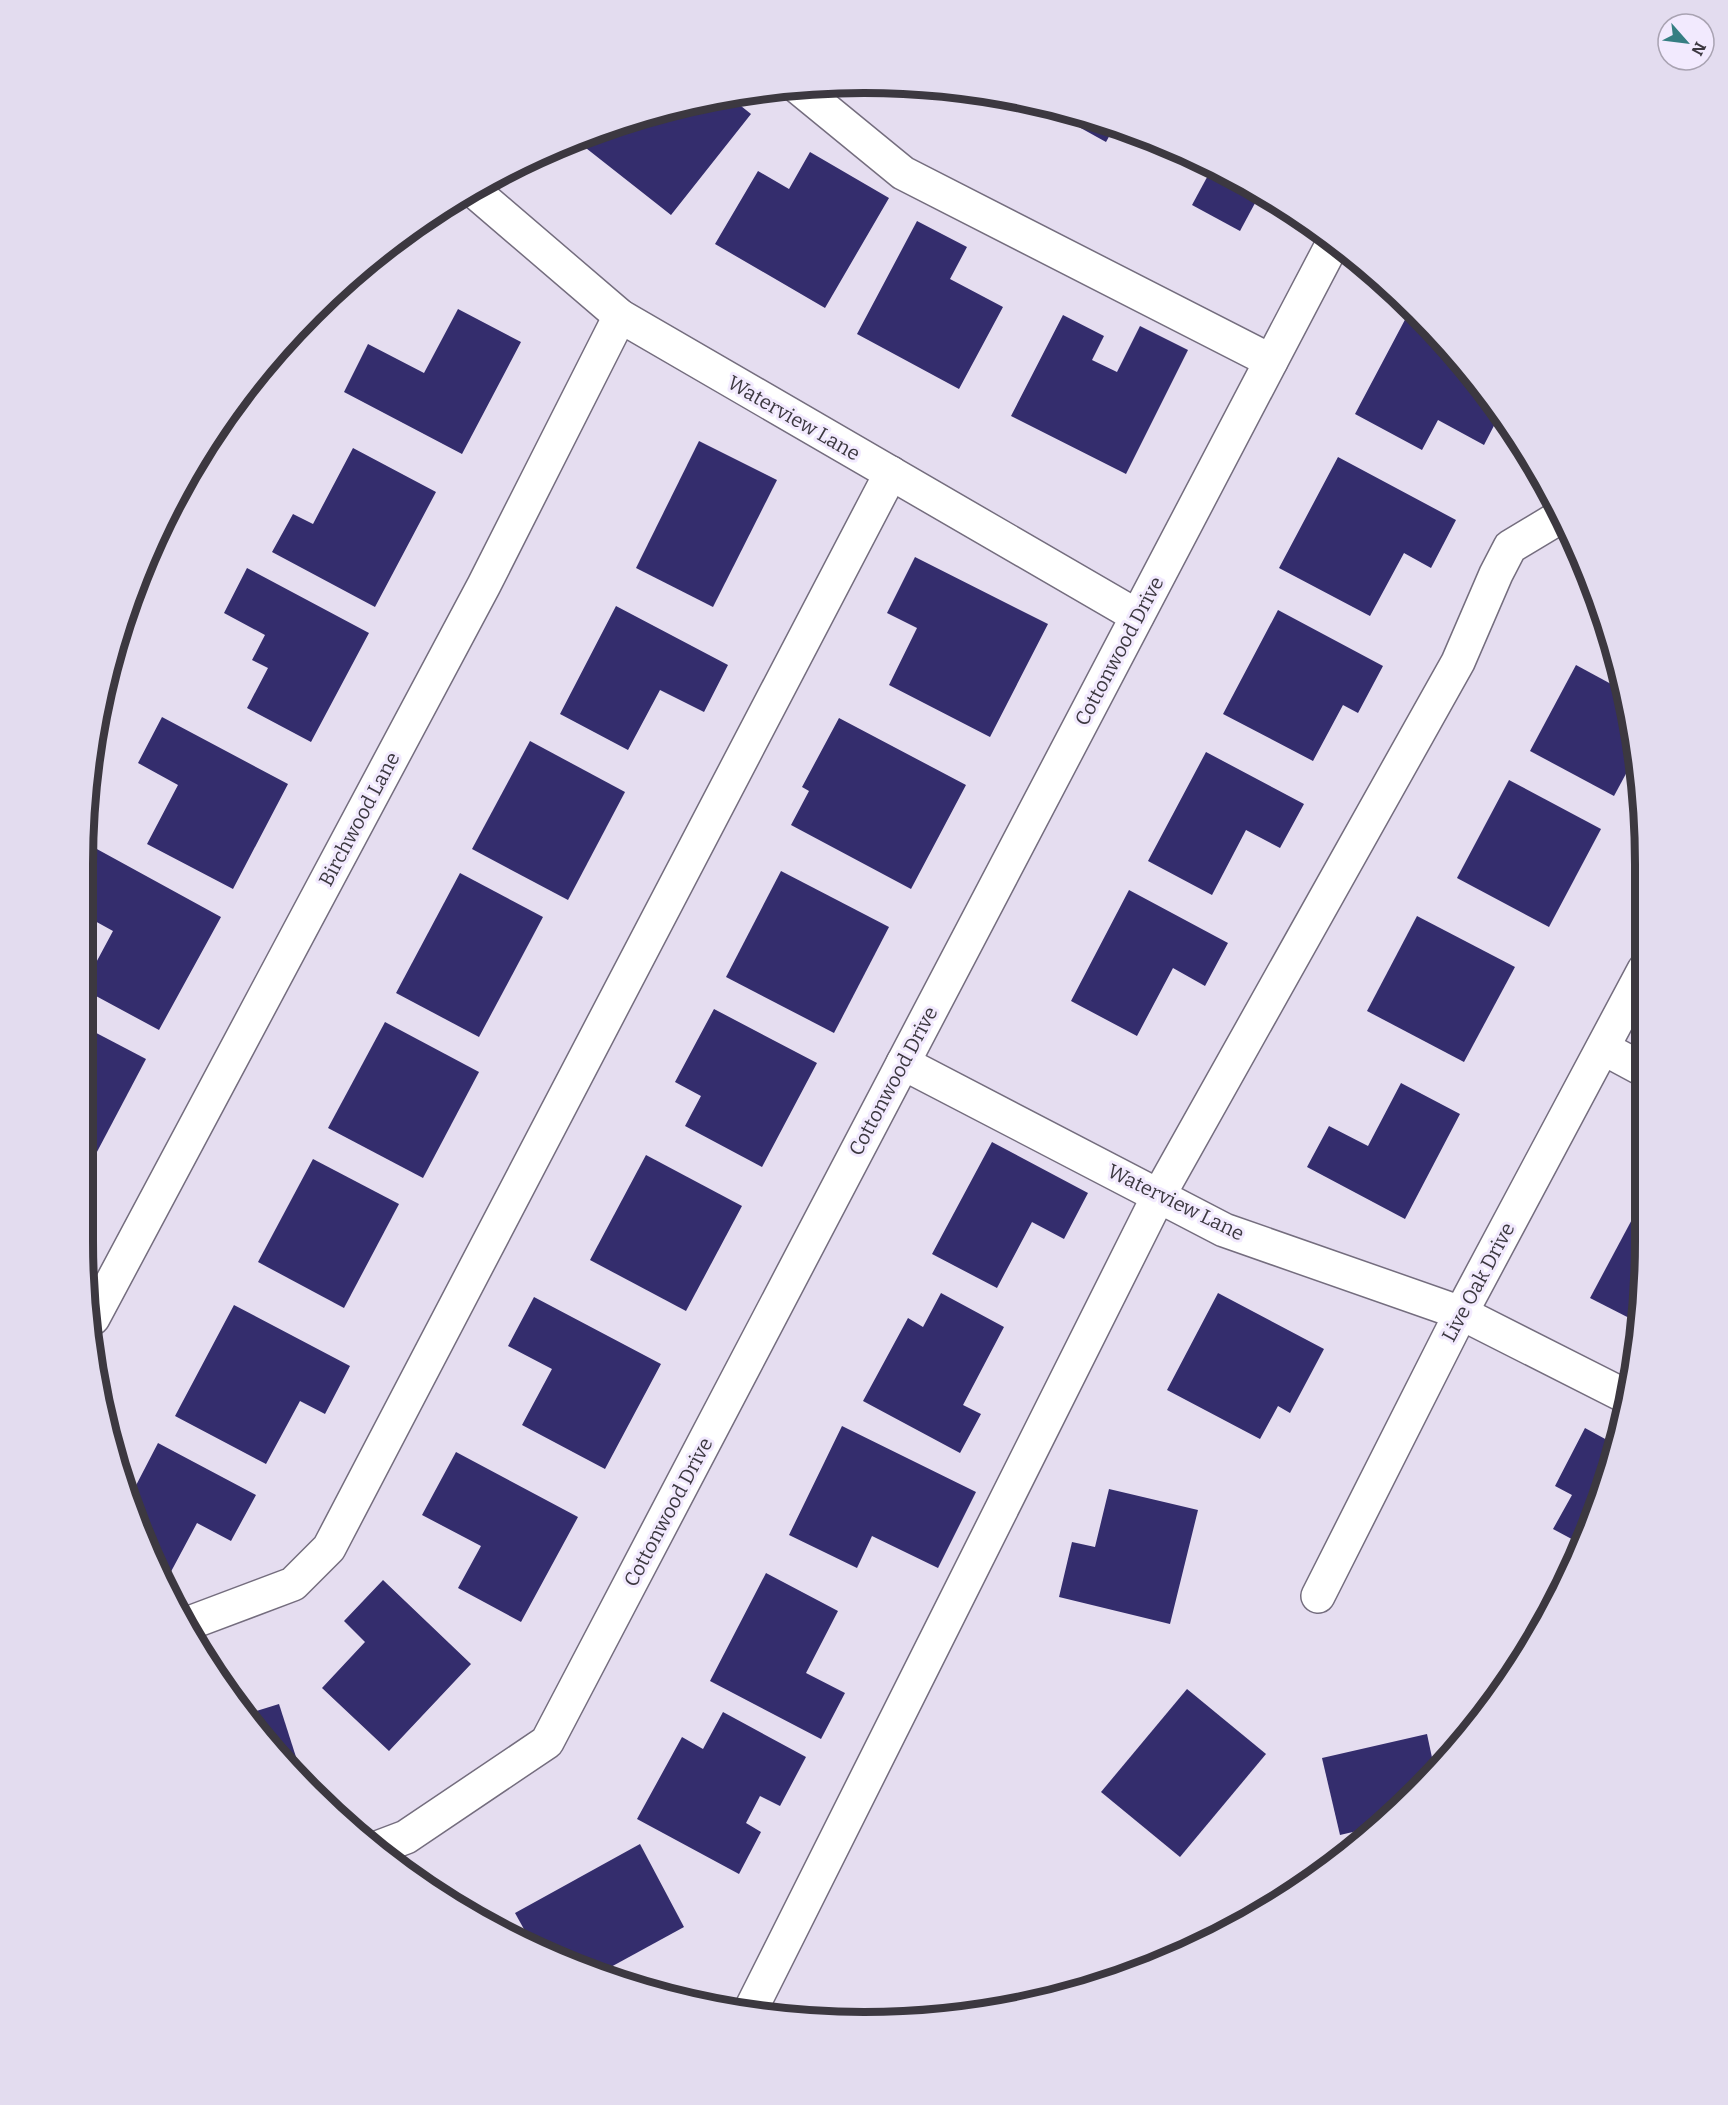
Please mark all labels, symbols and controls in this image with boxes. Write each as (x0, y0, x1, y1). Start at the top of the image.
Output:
north arrow (1656, 12, 1716, 72)
text: N (1688, 39, 1710, 59)
street label: Waterview Lane (724, 370, 864, 466)
street label: Cottonwood Drive (1070, 572, 1168, 730)
street label: Birchwood Lane (314, 748, 404, 890)
street label: Cottonwood Drive (844, 1002, 942, 1160)
street label: Waterview Lane (1104, 1159, 1248, 1245)
street label: Live Oak Drive (1437, 1218, 1519, 1346)
street label: Cottonwood Drive (619, 1433, 717, 1591)

